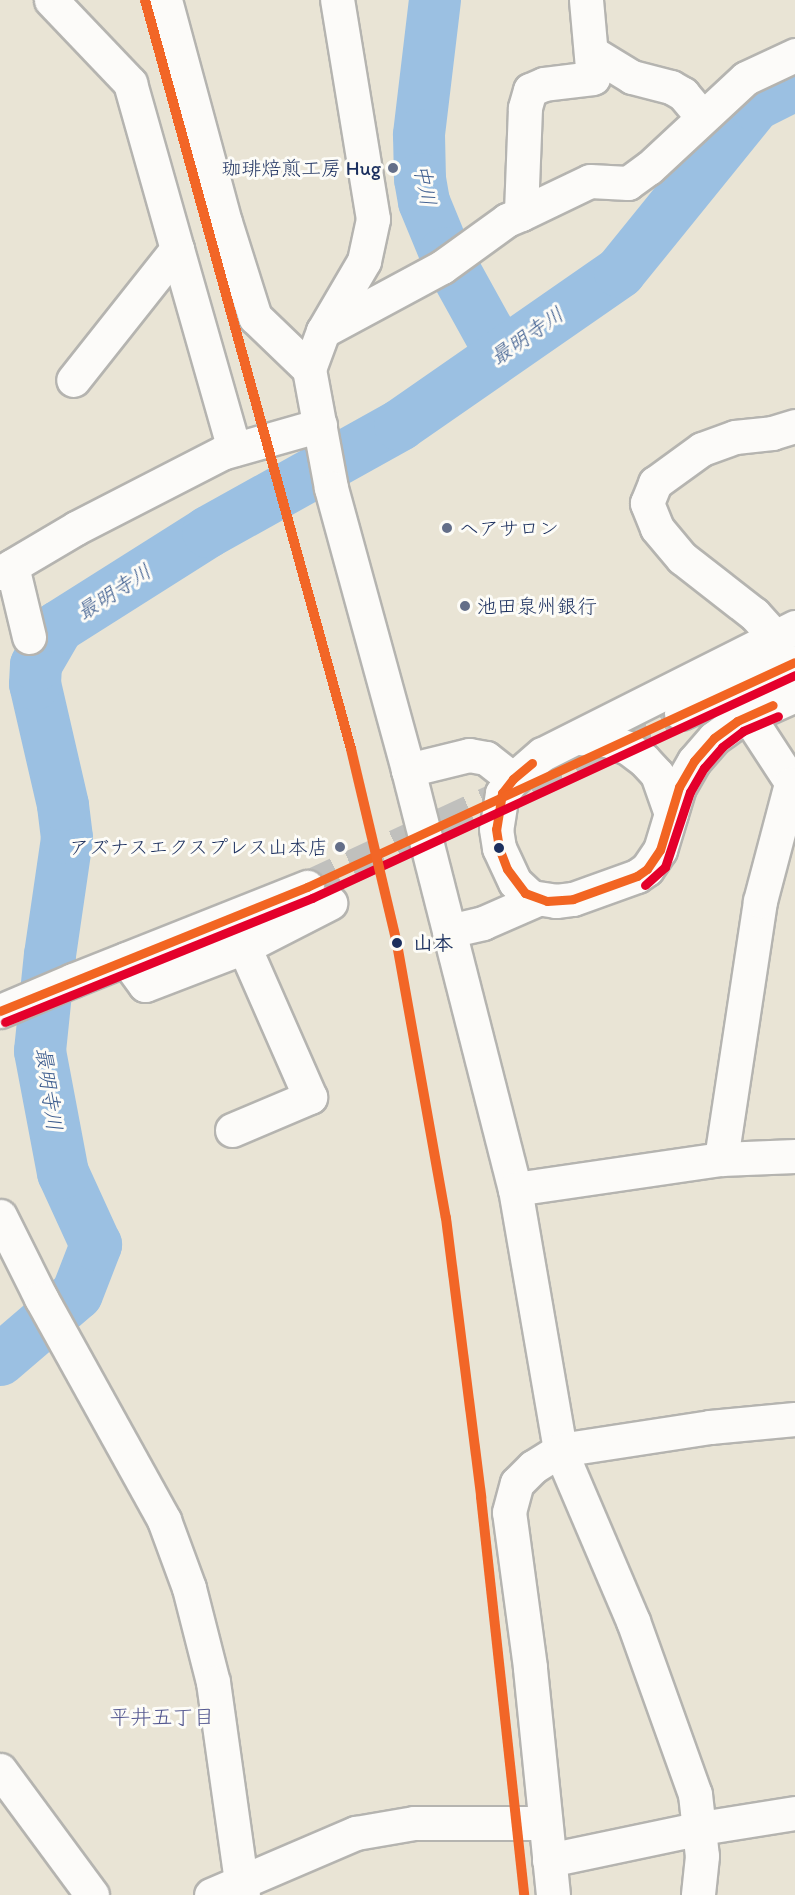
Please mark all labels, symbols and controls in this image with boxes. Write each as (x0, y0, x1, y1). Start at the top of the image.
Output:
place label: 珈琲焙煎工房 Hug (221, 156, 381, 180)
marker: 珈琲焙煎工房 Hug (386, 161, 400, 175)
water label: 中川 (409, 162, 441, 208)
water label: 最明寺川 (485, 302, 569, 370)
place label: ヘアサロン (459, 516, 559, 540)
marker: ヘアサロン (440, 521, 454, 535)
water label: 最明寺川 (72, 559, 156, 625)
place label: 池田泉州銀行 (477, 594, 597, 618)
marker: 池田泉州銀行 (458, 599, 472, 613)
place label: アズナスエクスプレス山本店 (68, 835, 328, 859)
marker: アズナスエクスプレス山本店 (333, 840, 347, 854)
unlabelled marker (493, 842, 505, 854)
place label: 山本 (413, 931, 453, 955)
marker: 山本 (386, 932, 408, 954)
water label: 最明寺川 (31, 1046, 67, 1132)
district label: 平井五丁目 (110, 1704, 214, 1730)

